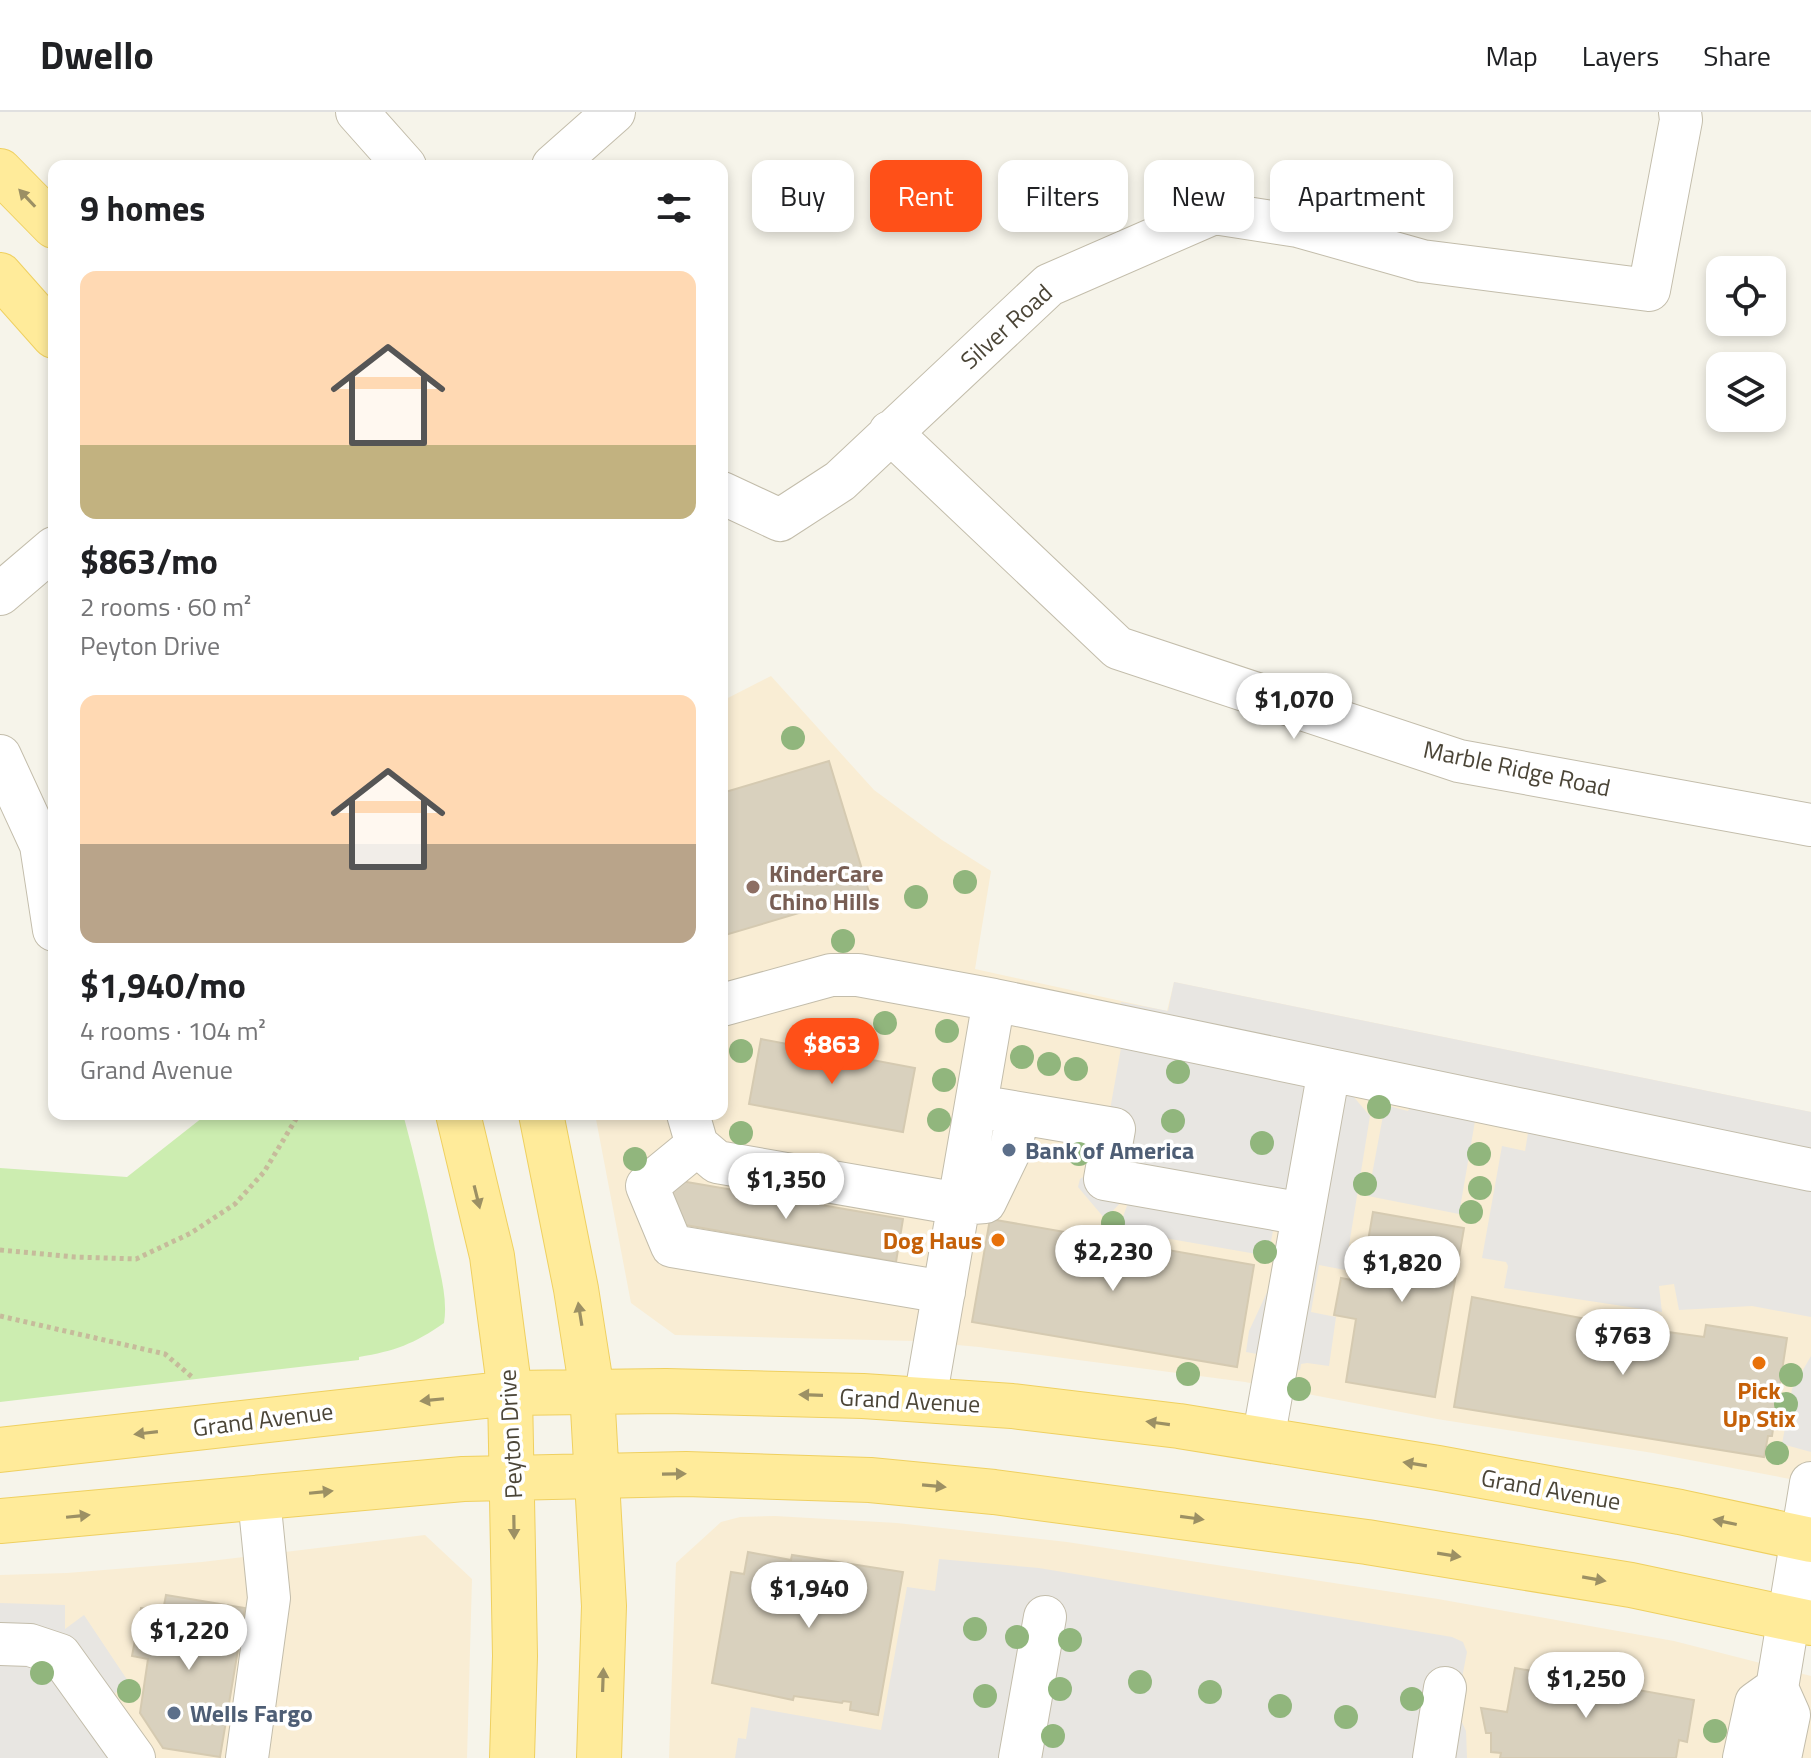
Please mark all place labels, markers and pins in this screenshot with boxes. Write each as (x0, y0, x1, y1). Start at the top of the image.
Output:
pin: $1,070 (1229, 673, 1359, 741)
place label: KinderCare Chino Hills (769, 855, 884, 919)
marker: KinderCare Chino Hills (744, 878, 762, 896)
pin: $863 (785, 1018, 879, 1086)
place label: Bank of America (1025, 1132, 1194, 1168)
marker: Bank of America (1000, 1141, 1018, 1159)
pin: $1,350 (721, 1153, 851, 1221)
place label: Dog Haus (883, 1222, 982, 1258)
pin: $2,230 (1048, 1225, 1178, 1293)
marker: Dog Haus (989, 1231, 1007, 1249)
pin: $1,820 (1337, 1236, 1467, 1304)
pin: $763 (1576, 1309, 1670, 1377)
marker: Pick Up Stix (1750, 1354, 1768, 1372)
place label: Pick Up Stix (1722, 1372, 1796, 1436)
pin: $1,940 (744, 1562, 874, 1630)
pin: $1,220 (124, 1604, 254, 1672)
pin: $1,250 (1521, 1652, 1651, 1720)
place label: Wells Fargo (190, 1695, 313, 1731)
marker: Wells Fargo (165, 1704, 183, 1722)

